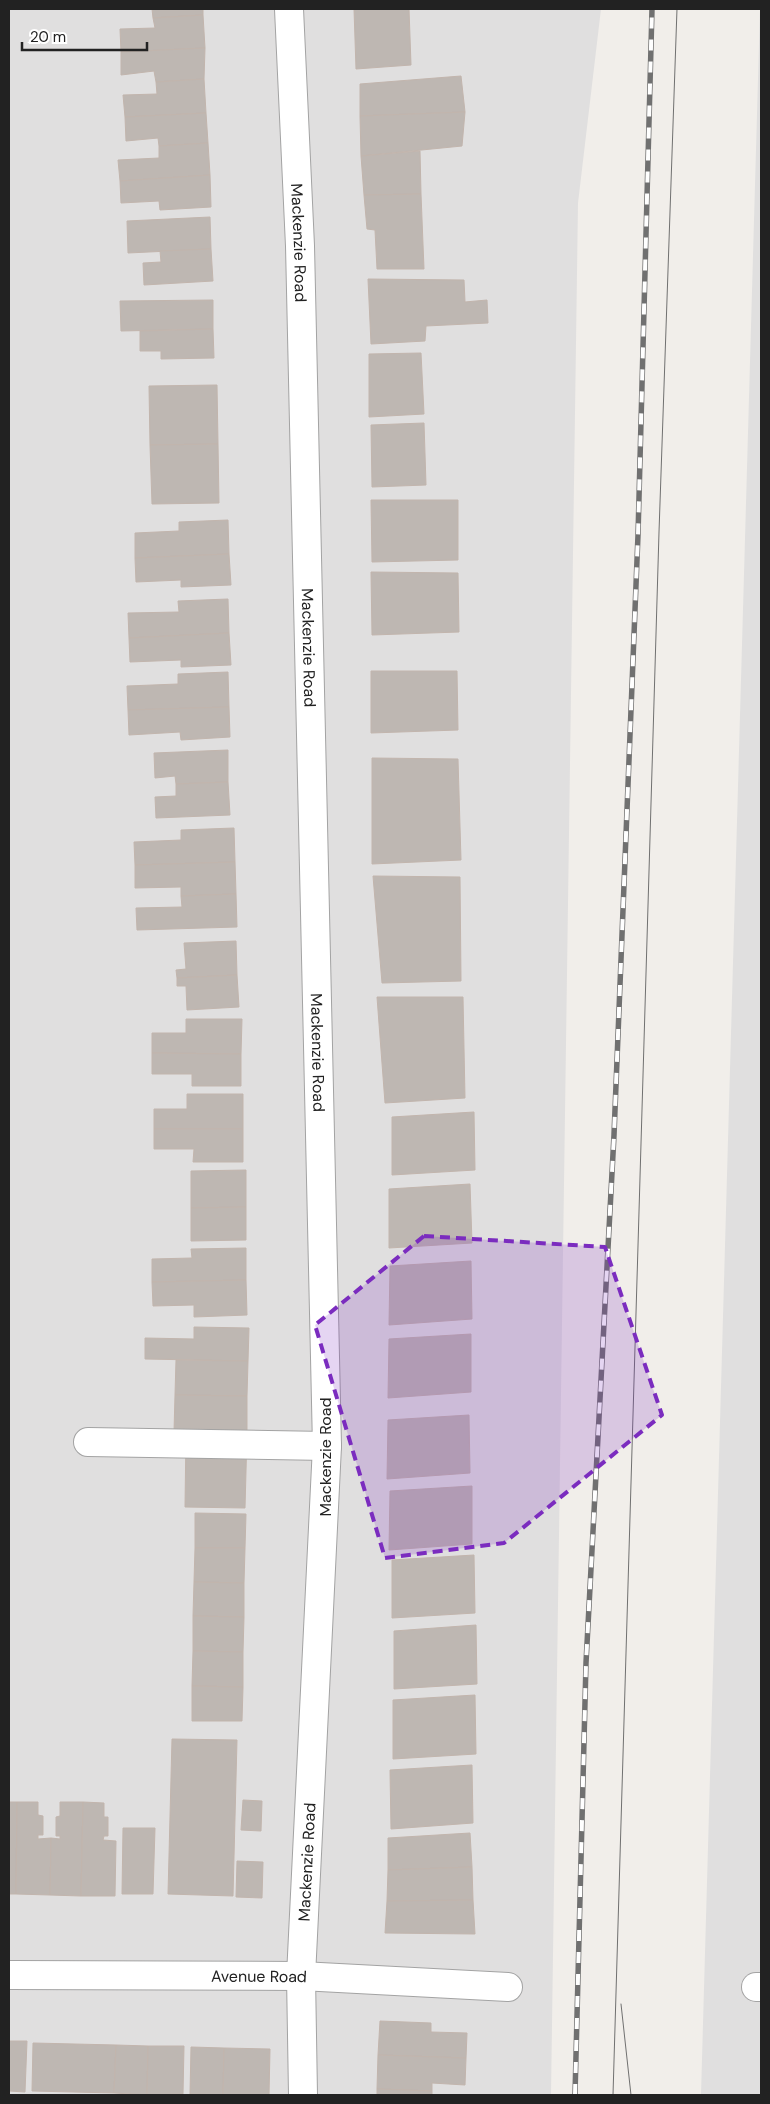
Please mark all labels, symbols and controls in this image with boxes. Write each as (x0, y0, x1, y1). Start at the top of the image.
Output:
scale bar (22, 20, 148, 52)
text: 20 m (30, 27, 66, 47)
street label: Mackenzie Road (287, 183, 312, 302)
street label: Mackenzie Road (297, 588, 321, 707)
street label: Mackenzie Road (306, 993, 330, 1112)
street label: Mackenzie Road (315, 1398, 336, 1516)
street label: Mackenzie Road (293, 1802, 321, 1922)
street label: Avenue Road (211, 1965, 308, 1987)

